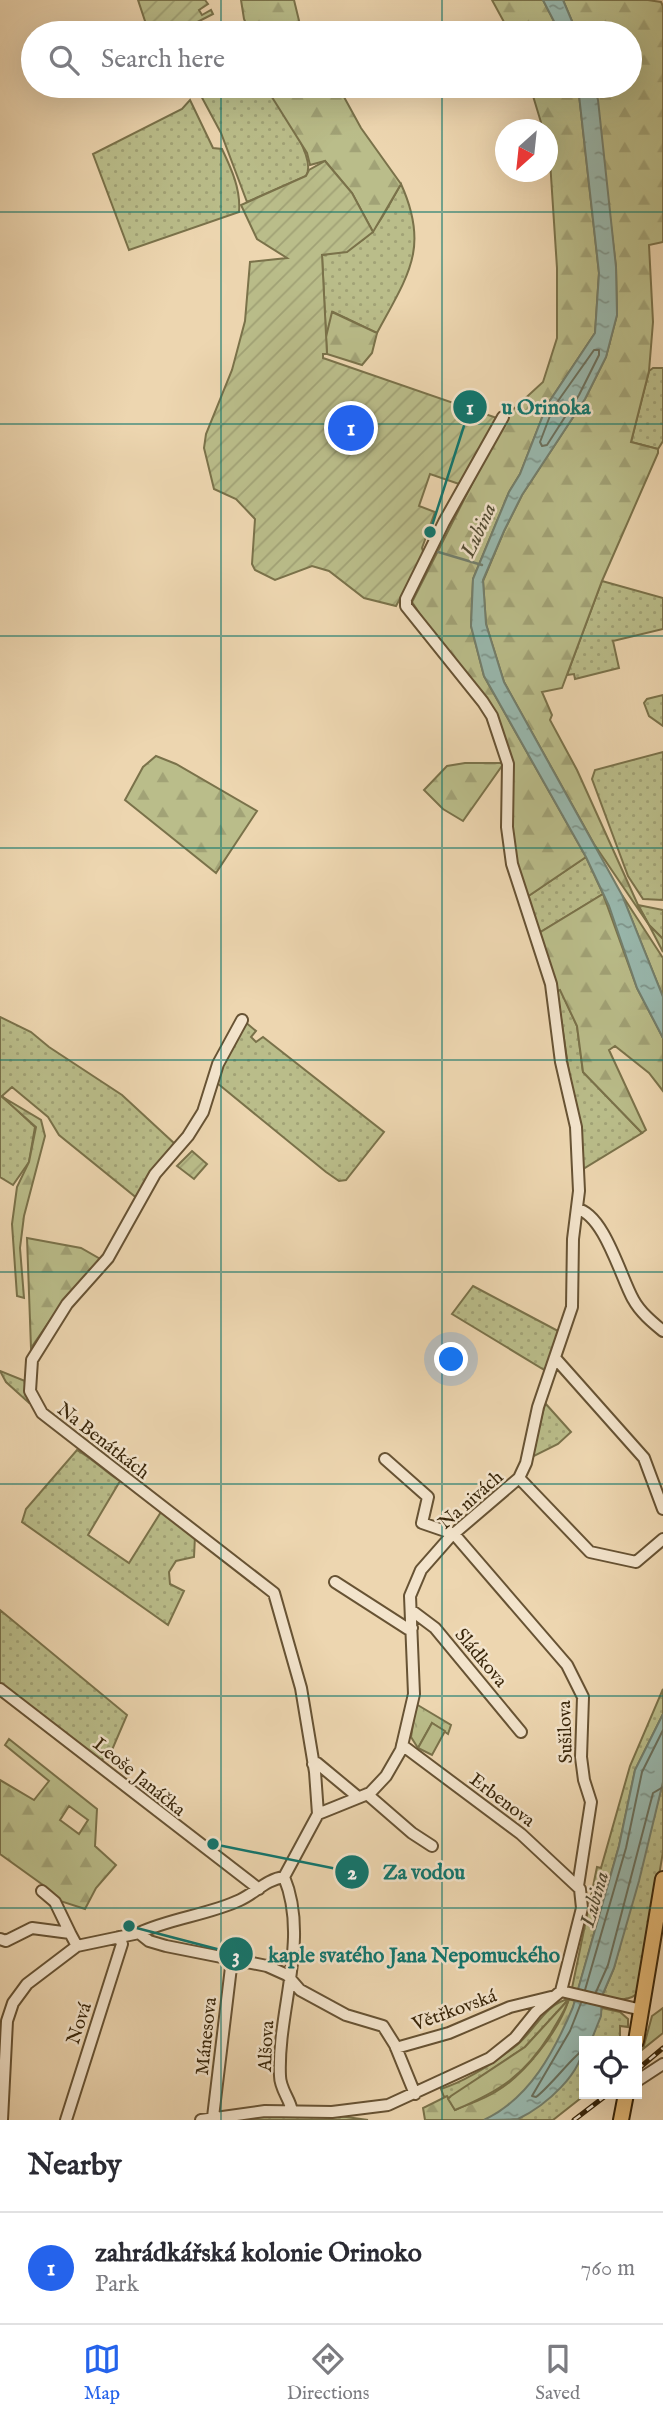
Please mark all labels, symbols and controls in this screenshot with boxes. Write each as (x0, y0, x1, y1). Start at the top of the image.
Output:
search box (21, 21, 642, 98)
icon: search (45, 41, 83, 79)
text: Search here (101, 43, 225, 76)
north arrow (495, 119, 558, 182)
callout: u Orinoka (453, 386, 604, 428)
text: 1 (466, 395, 474, 422)
text: u Orinoka (502, 395, 591, 422)
pin: 1 (328, 402, 374, 454)
water label: Lubina (455, 499, 504, 563)
your location (434, 1342, 468, 1376)
street label: Na Benátkách (52, 1398, 154, 1485)
street label: Na nivách (434, 1466, 509, 1535)
street label: Sládkova (449, 1624, 513, 1693)
street label: Sušilova (553, 1699, 579, 1764)
street label: Leoše Janáčka (87, 1733, 191, 1823)
street label: Erbenova (464, 1768, 540, 1833)
callout: Za vodou (334, 1851, 479, 1893)
text: 2 (347, 1860, 357, 1887)
text: Za vodou (383, 1860, 465, 1887)
water label: Lubina (574, 1868, 616, 1931)
callout: kaple svatého Jana Nepomuckého (219, 1933, 574, 1975)
text: 3 (232, 1943, 240, 1970)
text: kaple svatého Jana Nepomuckého (267, 1943, 561, 1970)
street label: Větřkovská (408, 1984, 501, 2038)
street label: Mánesova (191, 1995, 223, 2076)
street label: Nová (62, 1999, 98, 2048)
street label: Alšova (254, 2019, 280, 2073)
map controls (579, 2036, 642, 2099)
button: locate (579, 2036, 642, 2099)
text: Nearby (28, 2147, 121, 2185)
text: zahrádkářská kolonie Orinoko (95, 2237, 422, 2270)
text: 1 (47, 2254, 55, 2283)
text: 760 m (580, 2254, 635, 2283)
text: Park (95, 2270, 139, 2299)
tab: Map (83, 2340, 121, 2406)
tab: Directions (287, 2340, 369, 2406)
tab: Saved (535, 2340, 580, 2406)

